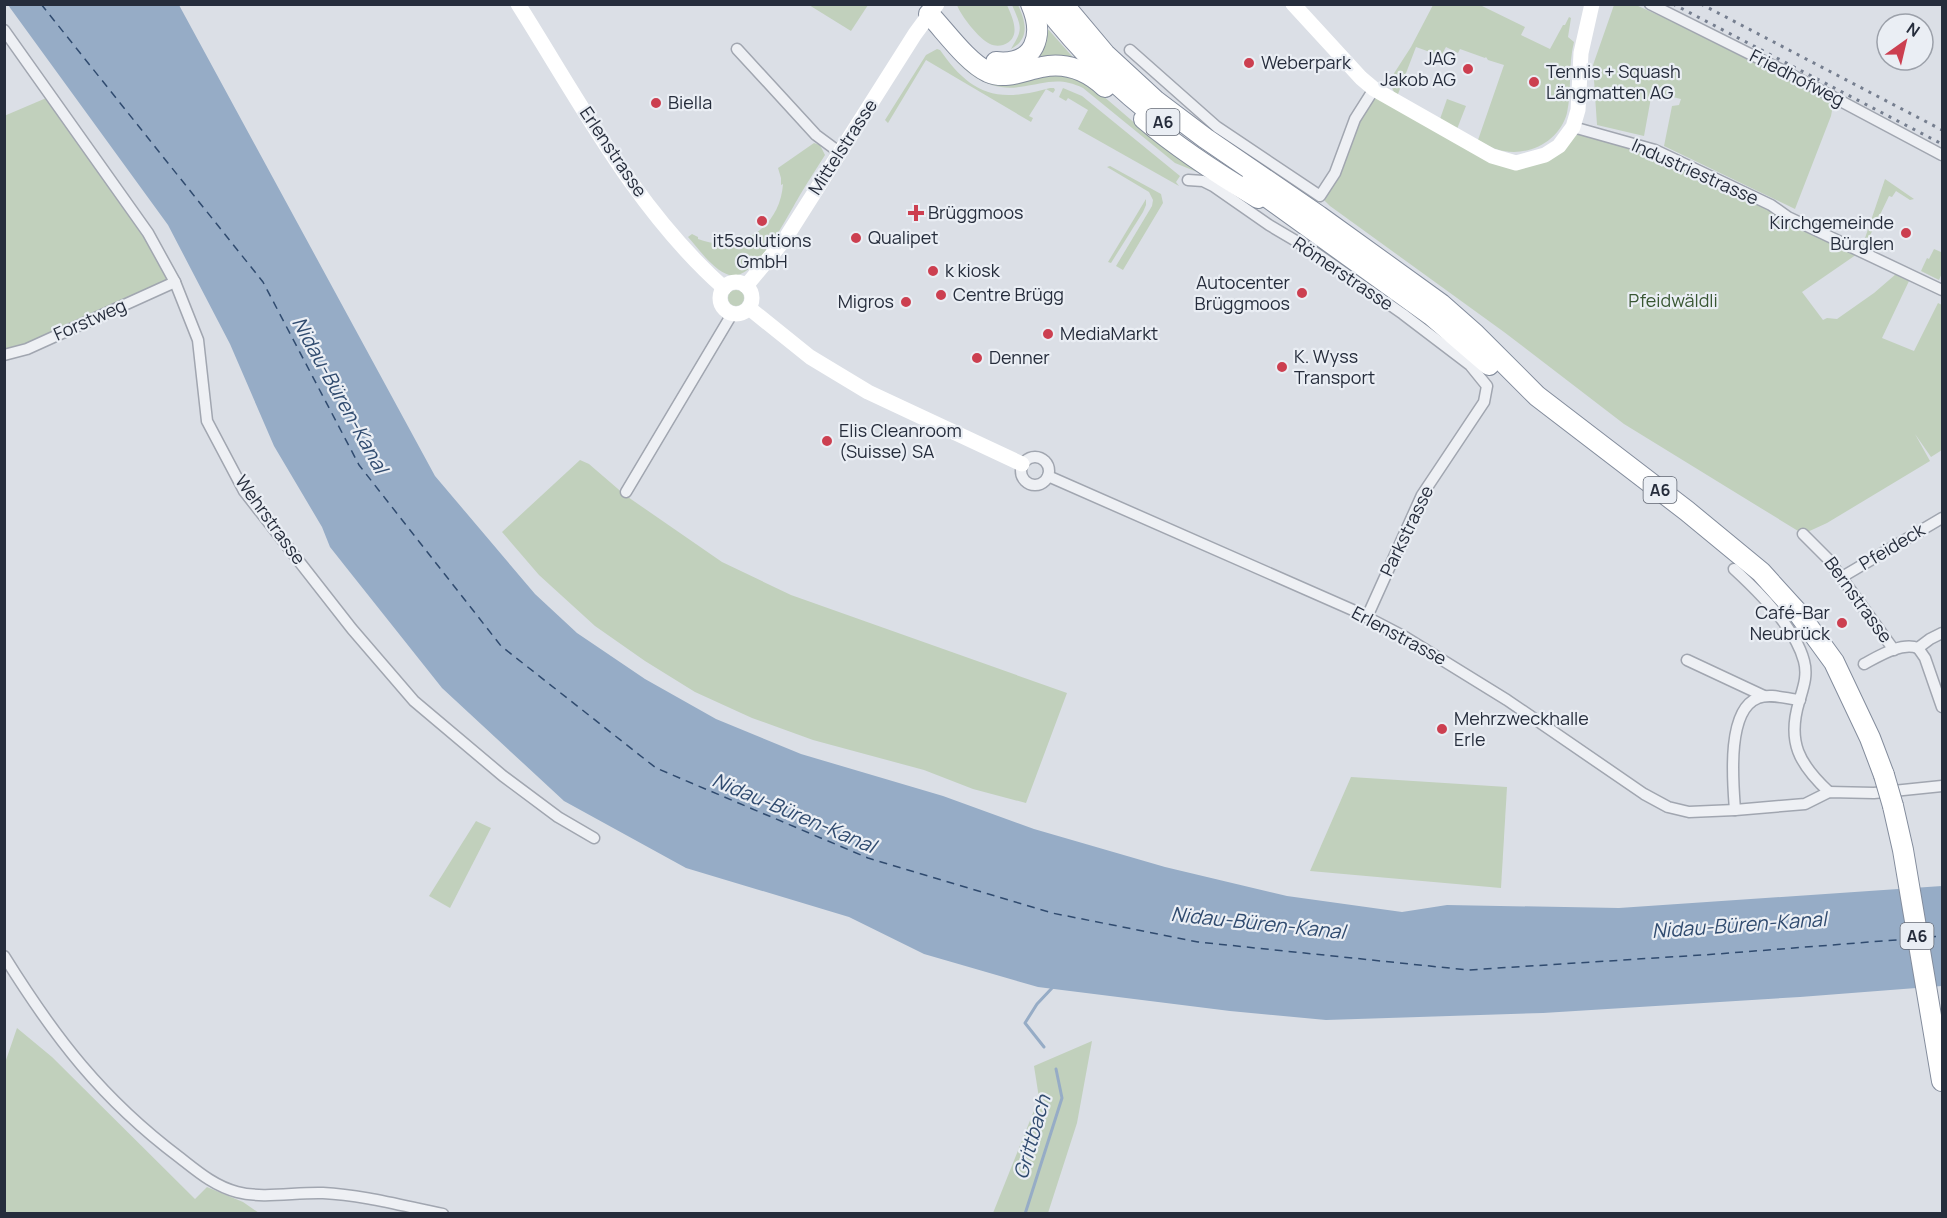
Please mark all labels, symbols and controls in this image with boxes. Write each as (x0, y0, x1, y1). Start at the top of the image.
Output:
north arrow (1875, 12, 1935, 72)
text: N (1902, 17, 1924, 42)
street label: Friedhofweg (1746, 43, 1849, 111)
place label: JAG Jakob AG (1380, 46, 1456, 91)
place label: Weberpark (1261, 50, 1352, 74)
marker: Weberpark (1242, 56, 1256, 70)
place label: Tennis + Squash Längmatten AG (1546, 59, 1681, 104)
marker: JAG Jakob AG (1461, 62, 1475, 76)
marker: Tennis + Squash Längmatten AG (1527, 75, 1541, 89)
place label: Biella (668, 90, 712, 114)
street label: Mittelstrasse (802, 94, 882, 199)
marker: Biella (649, 96, 663, 110)
street label: Erlenstrasse (575, 102, 653, 201)
road number: A6 (1146, 109, 1180, 135)
street label: Industriestrasse (1628, 132, 1763, 210)
place label: Brüggmoos (928, 200, 1023, 224)
marker: Brüggmoos (909, 206, 923, 220)
place label: Kirchgemeinde Bürglen (1769, 210, 1894, 255)
marker: it5solutions GmbH (755, 214, 769, 228)
place label: Qualipet (868, 225, 939, 249)
marker: Kirchgemeinde Bürglen (1899, 226, 1913, 240)
place label: it5solutions GmbH (712, 228, 812, 273)
marker: Qualipet (849, 231, 863, 245)
street label: Römerstrasse (1289, 231, 1398, 316)
place label: k kiosk (945, 258, 1001, 282)
marker: k kiosk (926, 264, 940, 278)
place label: Autocenter Brüggmoos (1195, 270, 1291, 315)
place label: Centre Brügg (953, 282, 1064, 306)
marker: Autocenter Brüggmoos (1295, 286, 1309, 300)
marker: Centre Brügg (934, 288, 948, 302)
park label: Pfeidwäldli (1628, 288, 1718, 312)
place label: Migros (838, 289, 894, 313)
street label: Forstweg (50, 292, 130, 346)
marker: Migros (899, 295, 913, 309)
water label: Nidau-Büren-Kanal (286, 312, 396, 480)
place label: MediaMarkt (1060, 321, 1158, 345)
marker: MediaMarkt (1041, 327, 1055, 341)
place label: K. Wyss Transport (1294, 344, 1375, 389)
place label: Denner (989, 345, 1050, 369)
marker: Denner (970, 351, 984, 365)
marker: K. Wyss Transport (1275, 360, 1289, 374)
place label: Elis Cleanroom (Suisse) SA (839, 418, 962, 463)
marker: Elis Cleanroom (Suisse) SA (820, 434, 834, 448)
street label: Wehrstrasse (230, 470, 311, 569)
road number: A6 (1644, 477, 1676, 503)
street label: Parkstrasse (1374, 481, 1438, 580)
street label: Pfeideck (1854, 517, 1930, 575)
street label: Bernstrasse (1819, 552, 1898, 647)
street label: Erlenstrasse (1348, 600, 1451, 670)
place label: Café-Bar Neubrück (1750, 600, 1831, 645)
marker: Café-Bar Neubrück (1835, 616, 1849, 630)
place label: Mehrzweckhalle Erle (1454, 706, 1589, 751)
marker: Mehrzweckhalle Erle (1435, 722, 1449, 736)
water label: Nidau-Büren-Kanal (708, 766, 882, 860)
water label: Nidau-Büren-Kanal (1170, 900, 1349, 945)
water label: Nidau-Büren-Kanal (1651, 905, 1830, 944)
road number: A6 (1900, 923, 1934, 949)
water label: Grittbach (1007, 1090, 1057, 1182)

